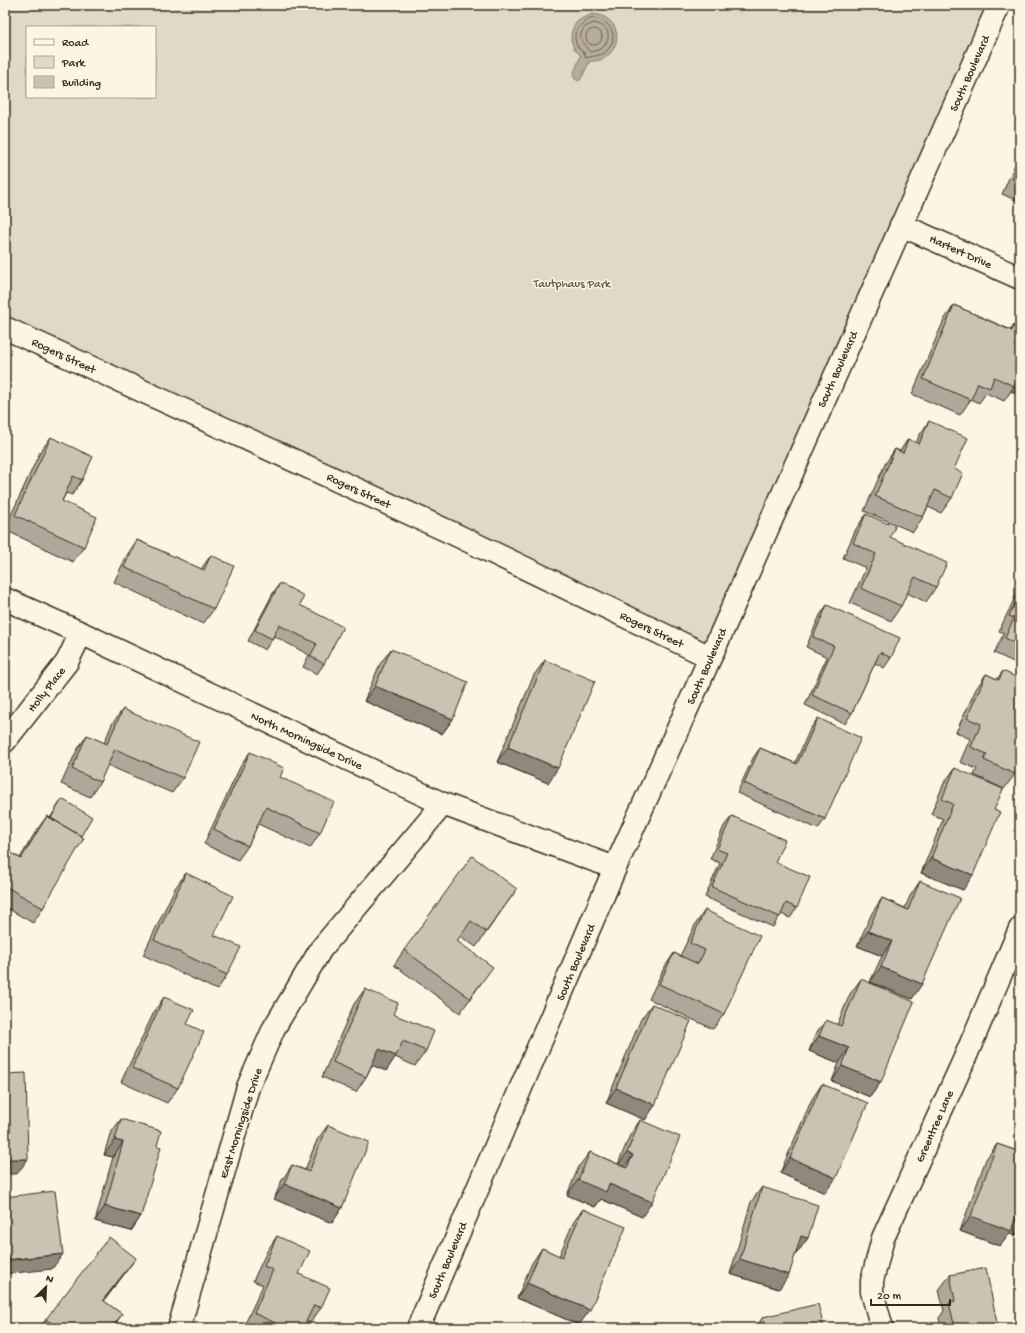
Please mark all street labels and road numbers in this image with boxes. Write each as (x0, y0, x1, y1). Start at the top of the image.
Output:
street label: South Boulevard (948, 33, 994, 114)
street label: Hartert Drive (927, 233, 994, 273)
street label: South Boulevard (816, 329, 862, 410)
street label: Rogers Street (29, 336, 98, 378)
street label: Rogers Street (324, 471, 393, 513)
street label: Rogers Street (617, 609, 686, 653)
street label: South Boulevard (685, 626, 731, 707)
street label: Holly Place (26, 664, 70, 716)
street label: North Morningside Drive (248, 710, 365, 774)
street label: South Boulevard (554, 922, 600, 1003)
street label: East Morningside Drive (217, 1066, 267, 1181)
street label: Greentree Lane (914, 1088, 958, 1165)
street label: South Boulevard (426, 1220, 472, 1301)

